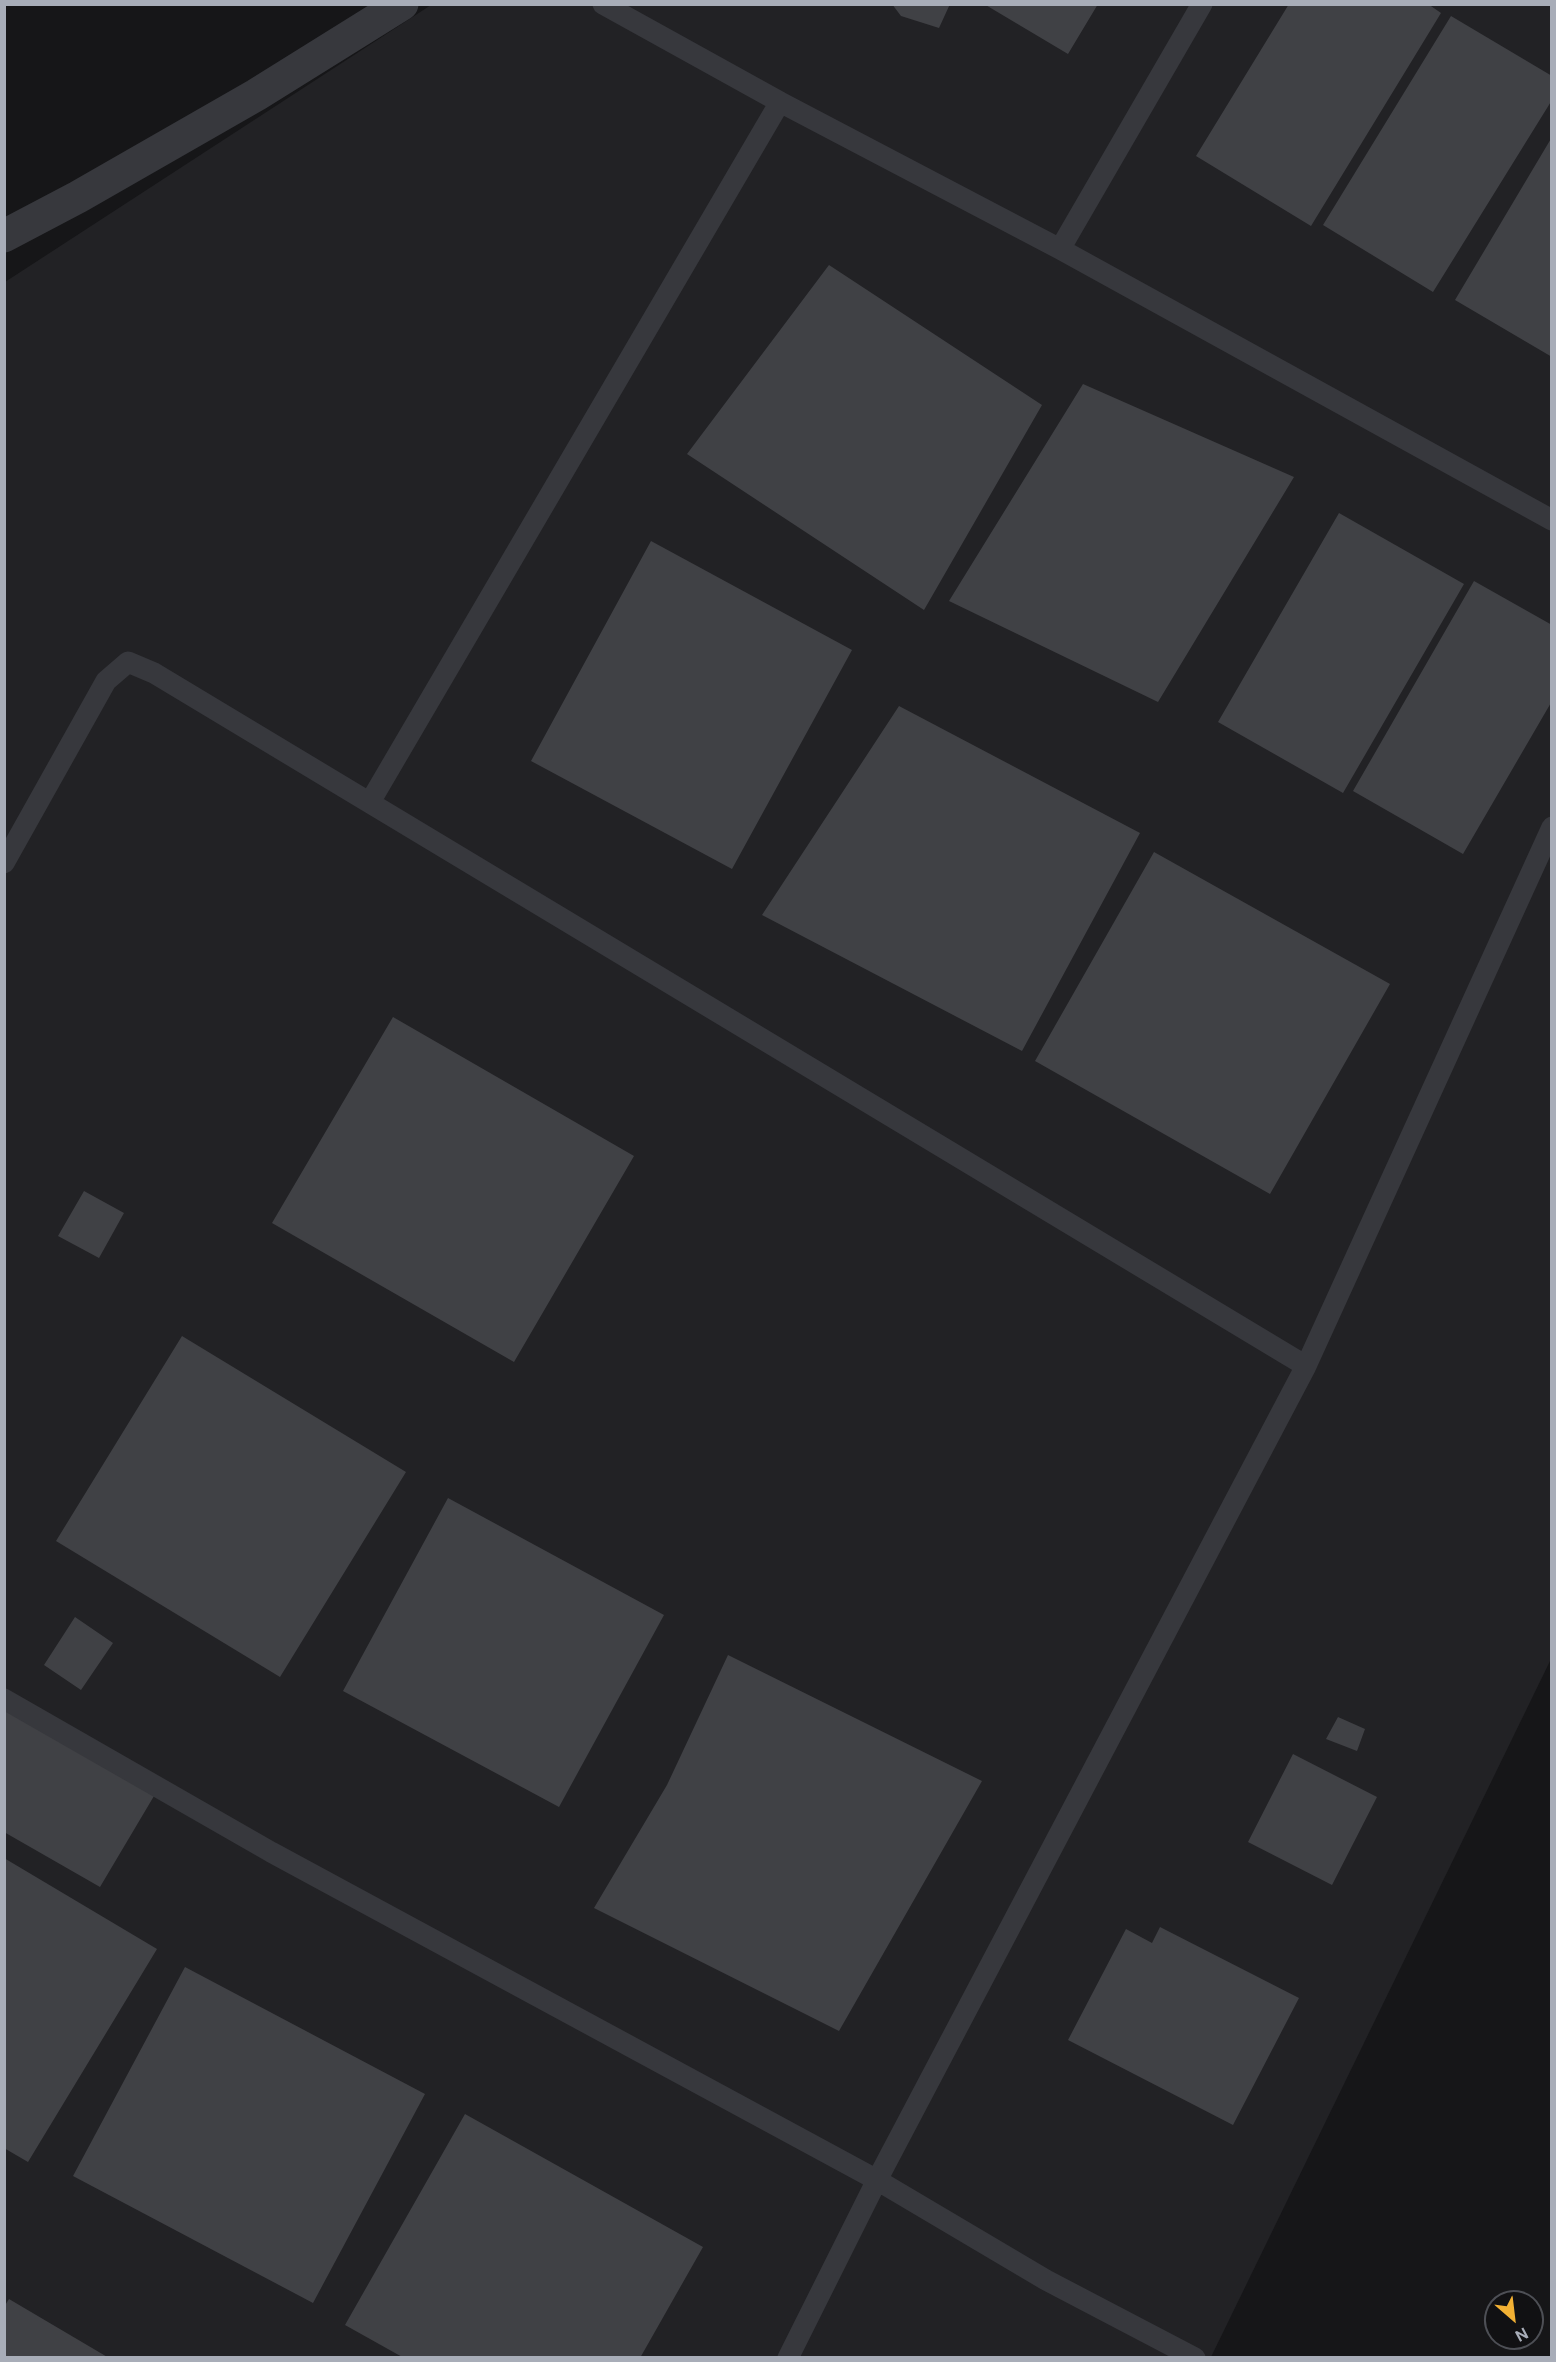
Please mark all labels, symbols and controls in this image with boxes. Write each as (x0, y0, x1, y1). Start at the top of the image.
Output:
north arrow (1484, 2290, 1544, 2350)
text: N (1512, 2323, 1532, 2347)

